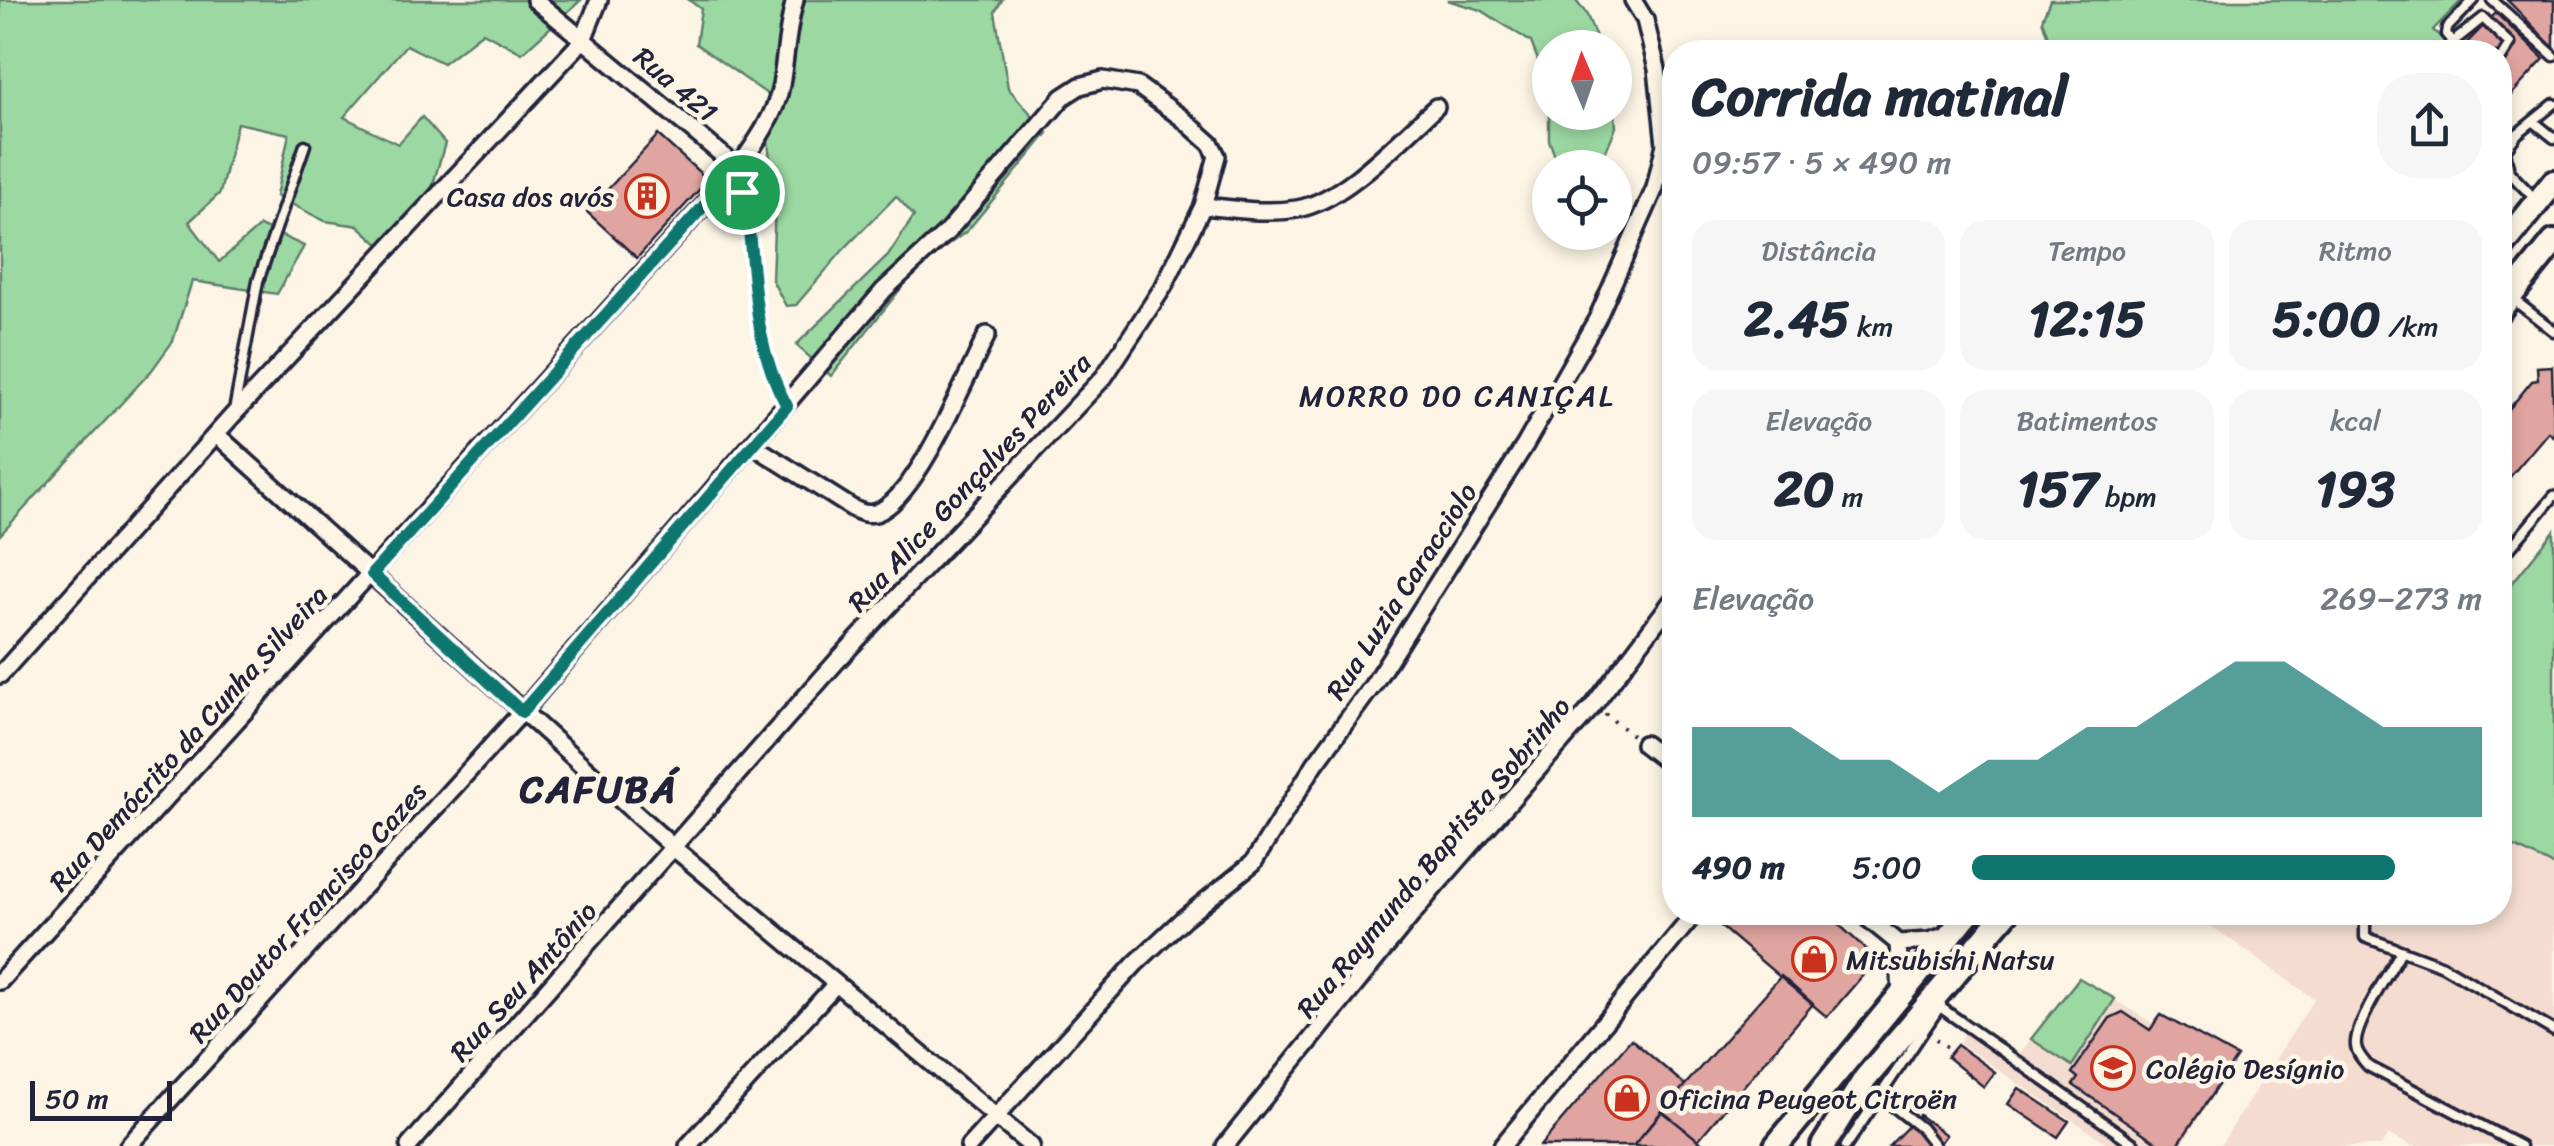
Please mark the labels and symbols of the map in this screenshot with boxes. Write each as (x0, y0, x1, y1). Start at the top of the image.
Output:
north arrow (1532, 30, 1632, 130)
street label: Rua 421 (622, 34, 729, 135)
pin (700, 150, 785, 235)
place label: Casa dos avós (447, 172, 614, 221)
building icon: Casa dos avós (624, 173, 670, 219)
street label: Rua Alice Gonçalves Pereira (835, 340, 1104, 624)
district label: MORRO DO CANIÇAL (1299, 369, 1615, 423)
street label: Rua Luzia Caracciolo (1312, 472, 1491, 710)
street label: Rua Demócrito da Cunha Silveira (36, 573, 340, 903)
street label: Rua Raymundo Baptista Sobrinho (1283, 685, 1583, 1030)
district label: CAFUBÁ (519, 756, 681, 823)
street label: Rua Doutor Francisco Cazes (176, 769, 439, 1055)
street label: Rua Seu Antônio (437, 889, 610, 1073)
place label: Mitsubishi Natsu (1846, 935, 2055, 984)
shop icon: Mitsubishi Natsu (1791, 936, 1837, 982)
place label: Colégio Desígnio (2146, 1044, 2344, 1093)
school or university icon: Colégio Desígnio (2090, 1045, 2136, 1091)
place label: Oficina Peugeot Citroën (1660, 1074, 1957, 1123)
shop icon: Oficina Peugeot Citroën (1604, 1075, 1650, 1121)
scale bar (30, 1076, 172, 1120)

